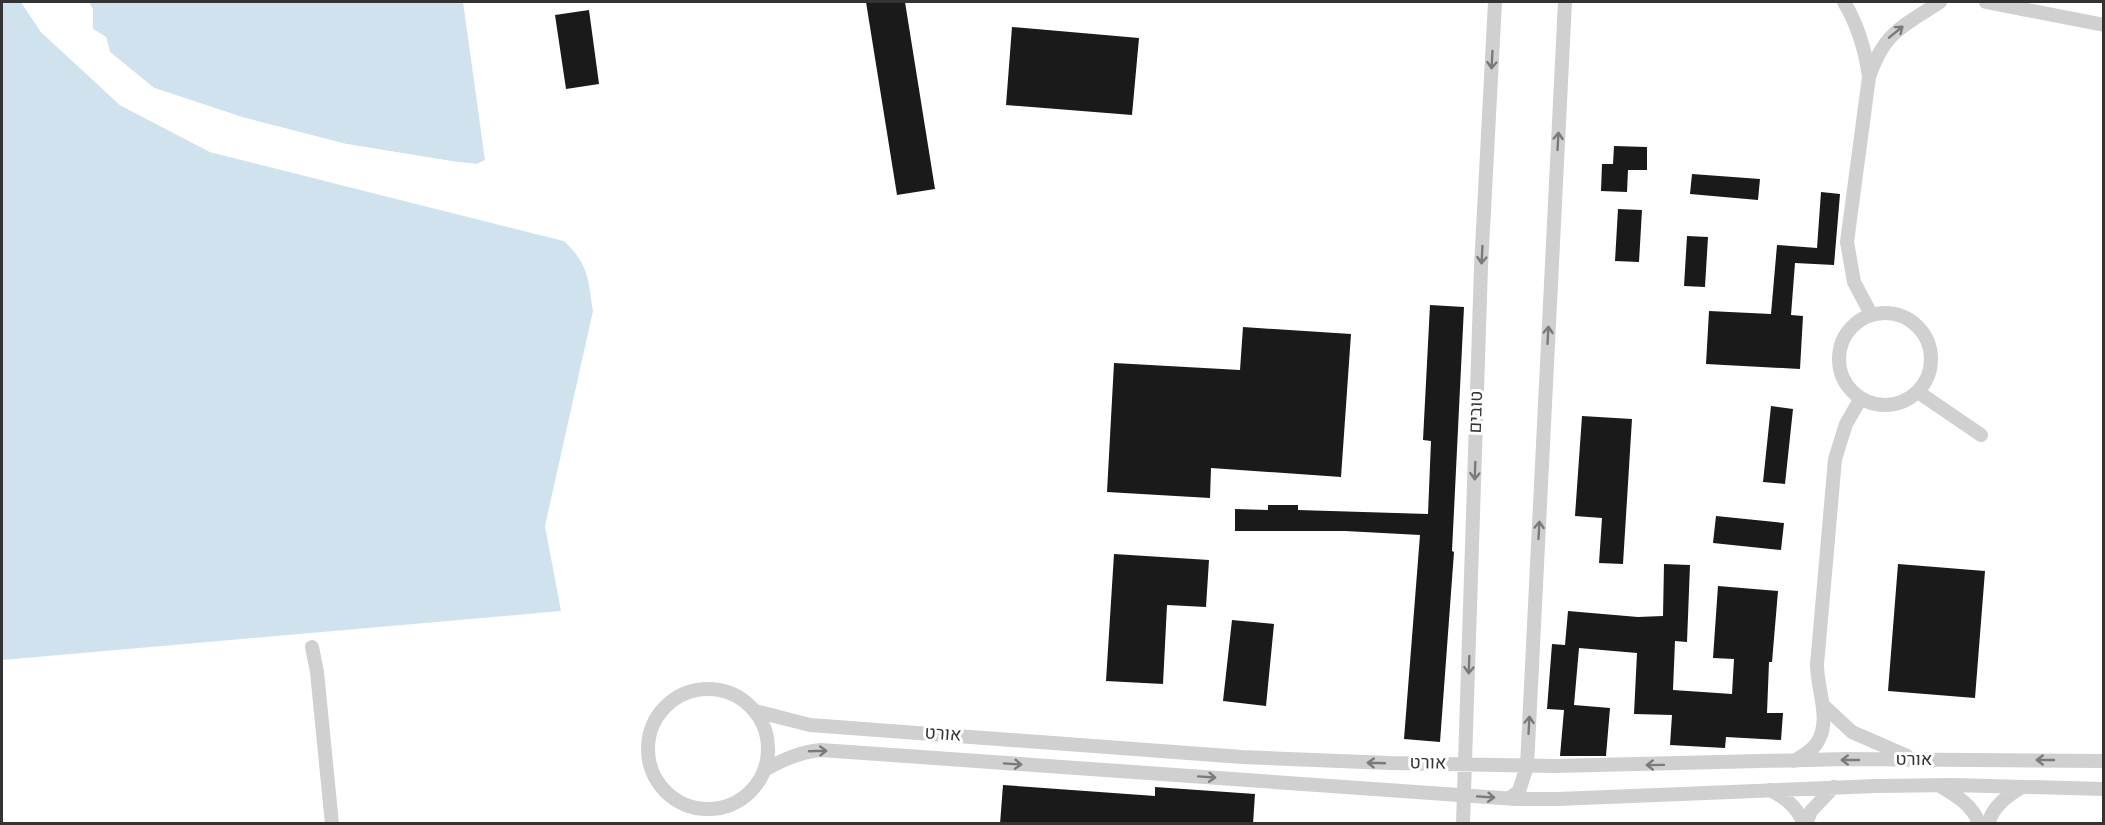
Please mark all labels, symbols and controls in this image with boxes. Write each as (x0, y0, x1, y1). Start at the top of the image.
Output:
one-way arrow (1888, 25, 1903, 39)
one-way arrow (1486, 49, 1497, 69)
one-way arrow (1552, 131, 1563, 151)
one-way arrow (1476, 244, 1487, 264)
one-way arrow (1543, 326, 1554, 346)
street label: טובים (1465, 390, 1489, 434)
one-way arrow (1469, 460, 1481, 480)
one-way arrow (1533, 521, 1544, 541)
one-way arrow (1463, 655, 1475, 675)
one-way arrow (1523, 715, 1534, 735)
street label: אורט (924, 722, 962, 748)
one-way arrow (808, 745, 828, 757)
street label: אורט (1896, 749, 1932, 772)
street label: אורט (1409, 752, 1447, 776)
one-way arrow (1841, 754, 1861, 765)
one-way arrow (2036, 755, 2056, 766)
one-way arrow (1367, 757, 1387, 768)
one-way arrow (1002, 758, 1022, 769)
one-way arrow (1646, 759, 1666, 771)
one-way arrow (1197, 772, 1217, 783)
one-way arrow (1475, 791, 1495, 802)

